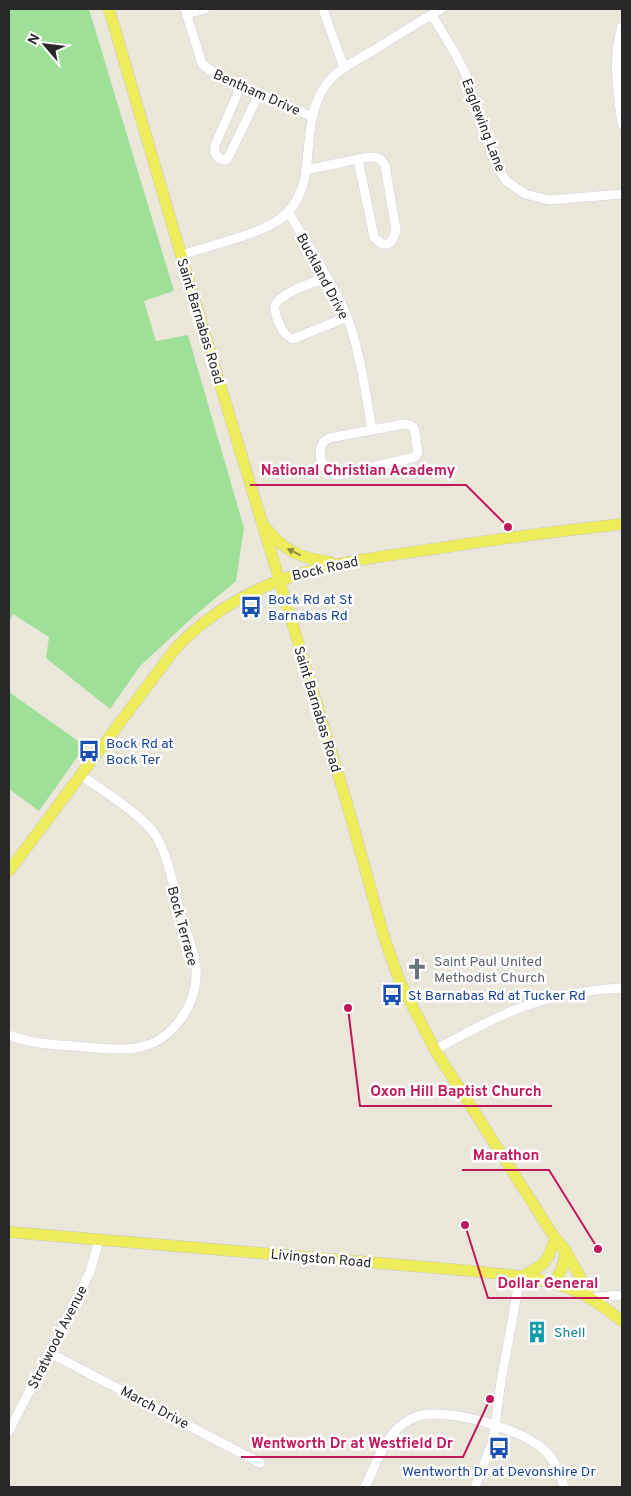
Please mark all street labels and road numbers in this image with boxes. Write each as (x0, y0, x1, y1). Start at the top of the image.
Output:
street label: Bentham Drive (210, 67, 303, 120)
street label: Eaglewing Lane (457, 76, 508, 175)
street label: Buckland Drive (292, 231, 351, 323)
street label: Saint Barnabas Road (172, 256, 227, 386)
street label: Bock Road (291, 554, 360, 585)
street label: Saint Barnabas Road (289, 644, 344, 774)
street label: Bock Terrace (163, 885, 200, 968)
street label: Livingston Road (270, 1247, 372, 1272)
street label: Stratwood Avenue (25, 1283, 92, 1392)
street label: March Drive (117, 1383, 191, 1433)

